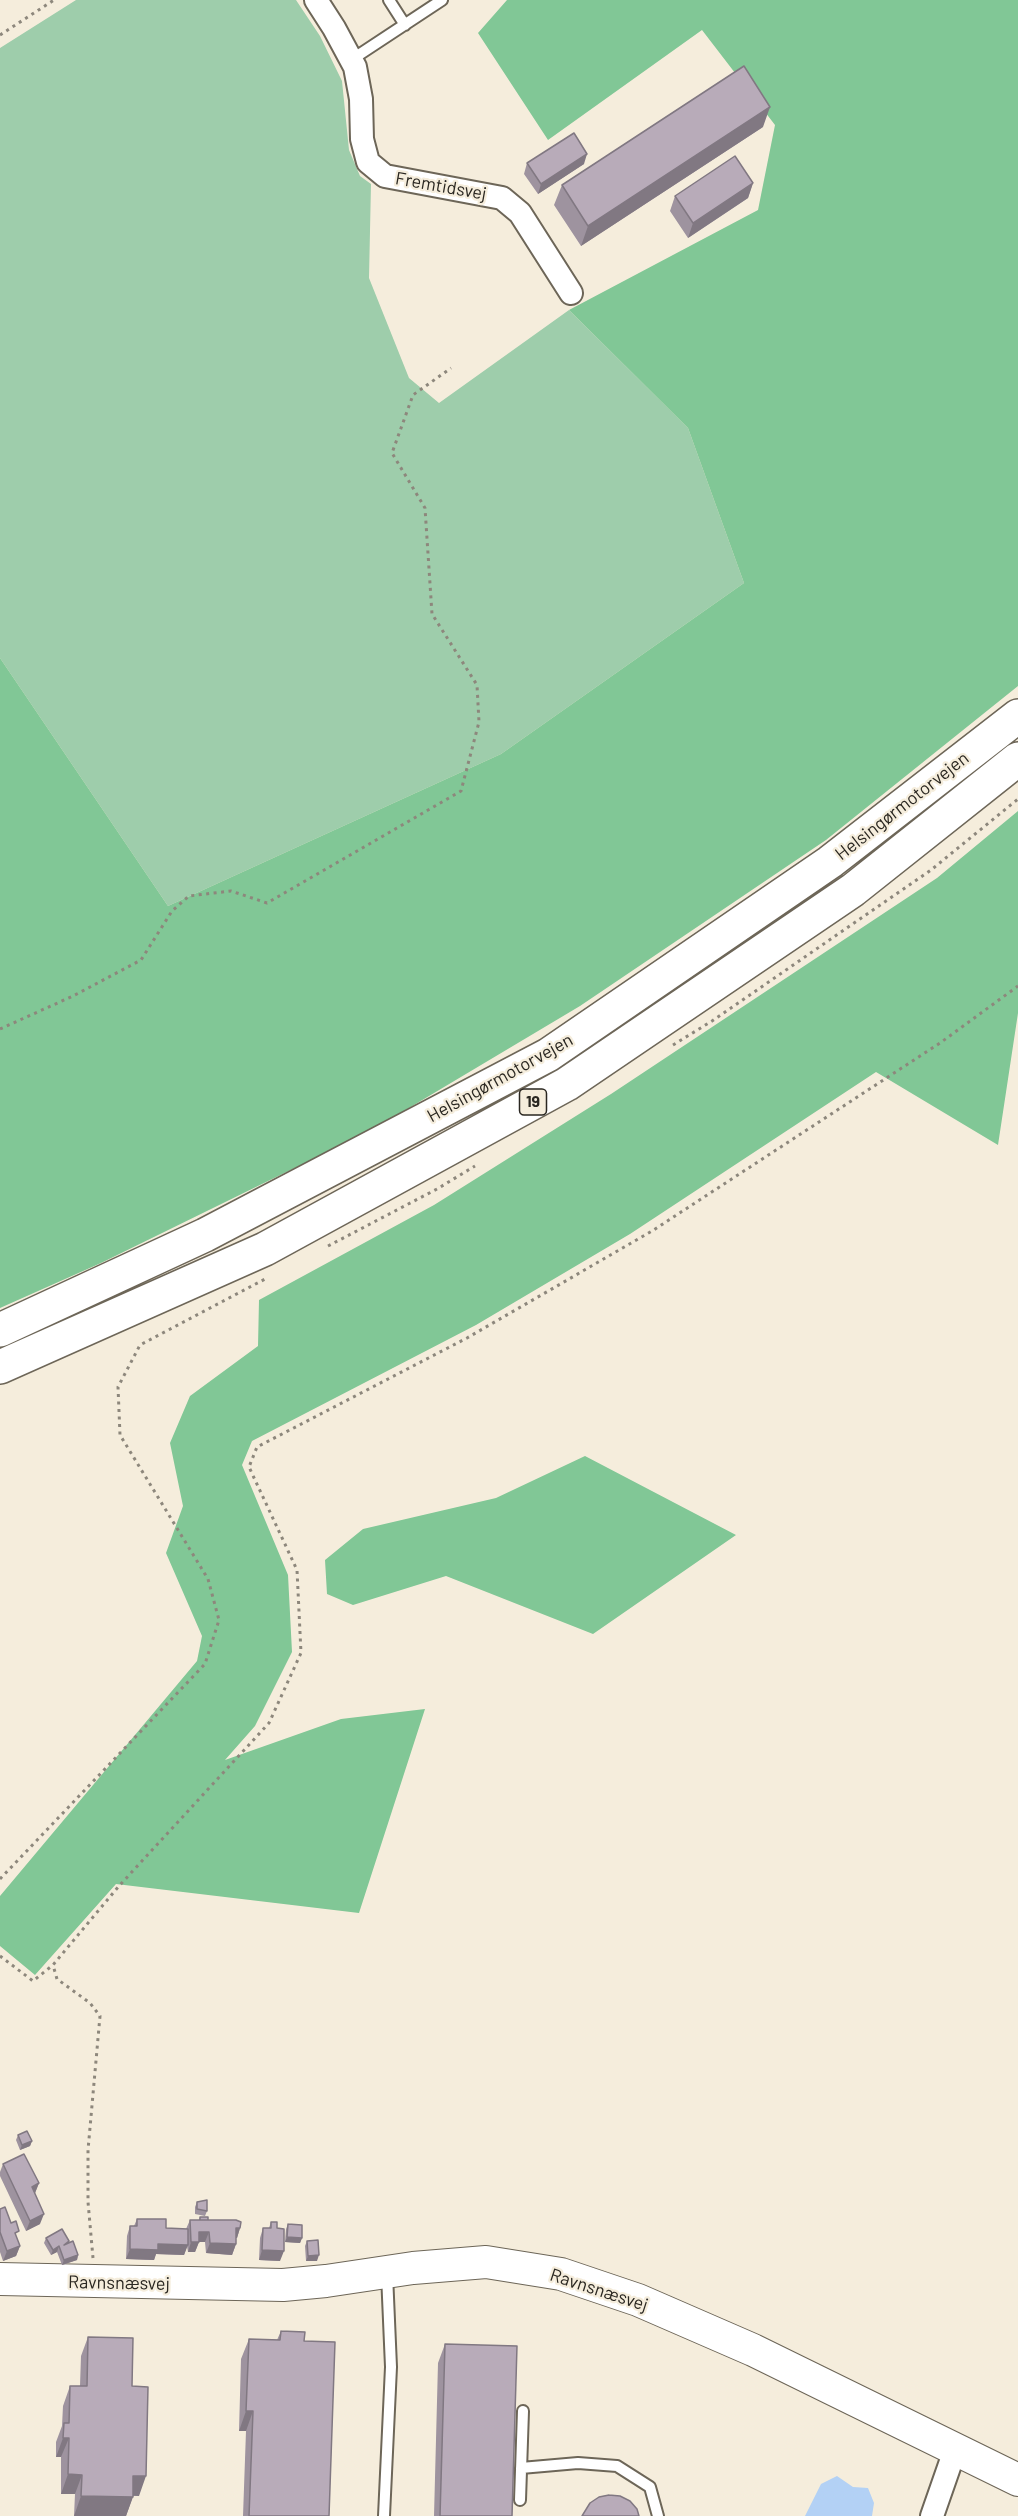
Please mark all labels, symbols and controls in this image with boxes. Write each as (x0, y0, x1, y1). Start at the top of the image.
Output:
street label: Fremtidsvej (394, 167, 488, 205)
street label: Helsingørmotorvejen (831, 747, 973, 865)
street label: Helsingørmotorvejen (423, 1029, 577, 1127)
road number: 19 (520, 1089, 546, 1115)
street label: Ravnsnæsvej (547, 2264, 651, 2316)
street label: Ravnsnæsvej (68, 2271, 170, 2295)

